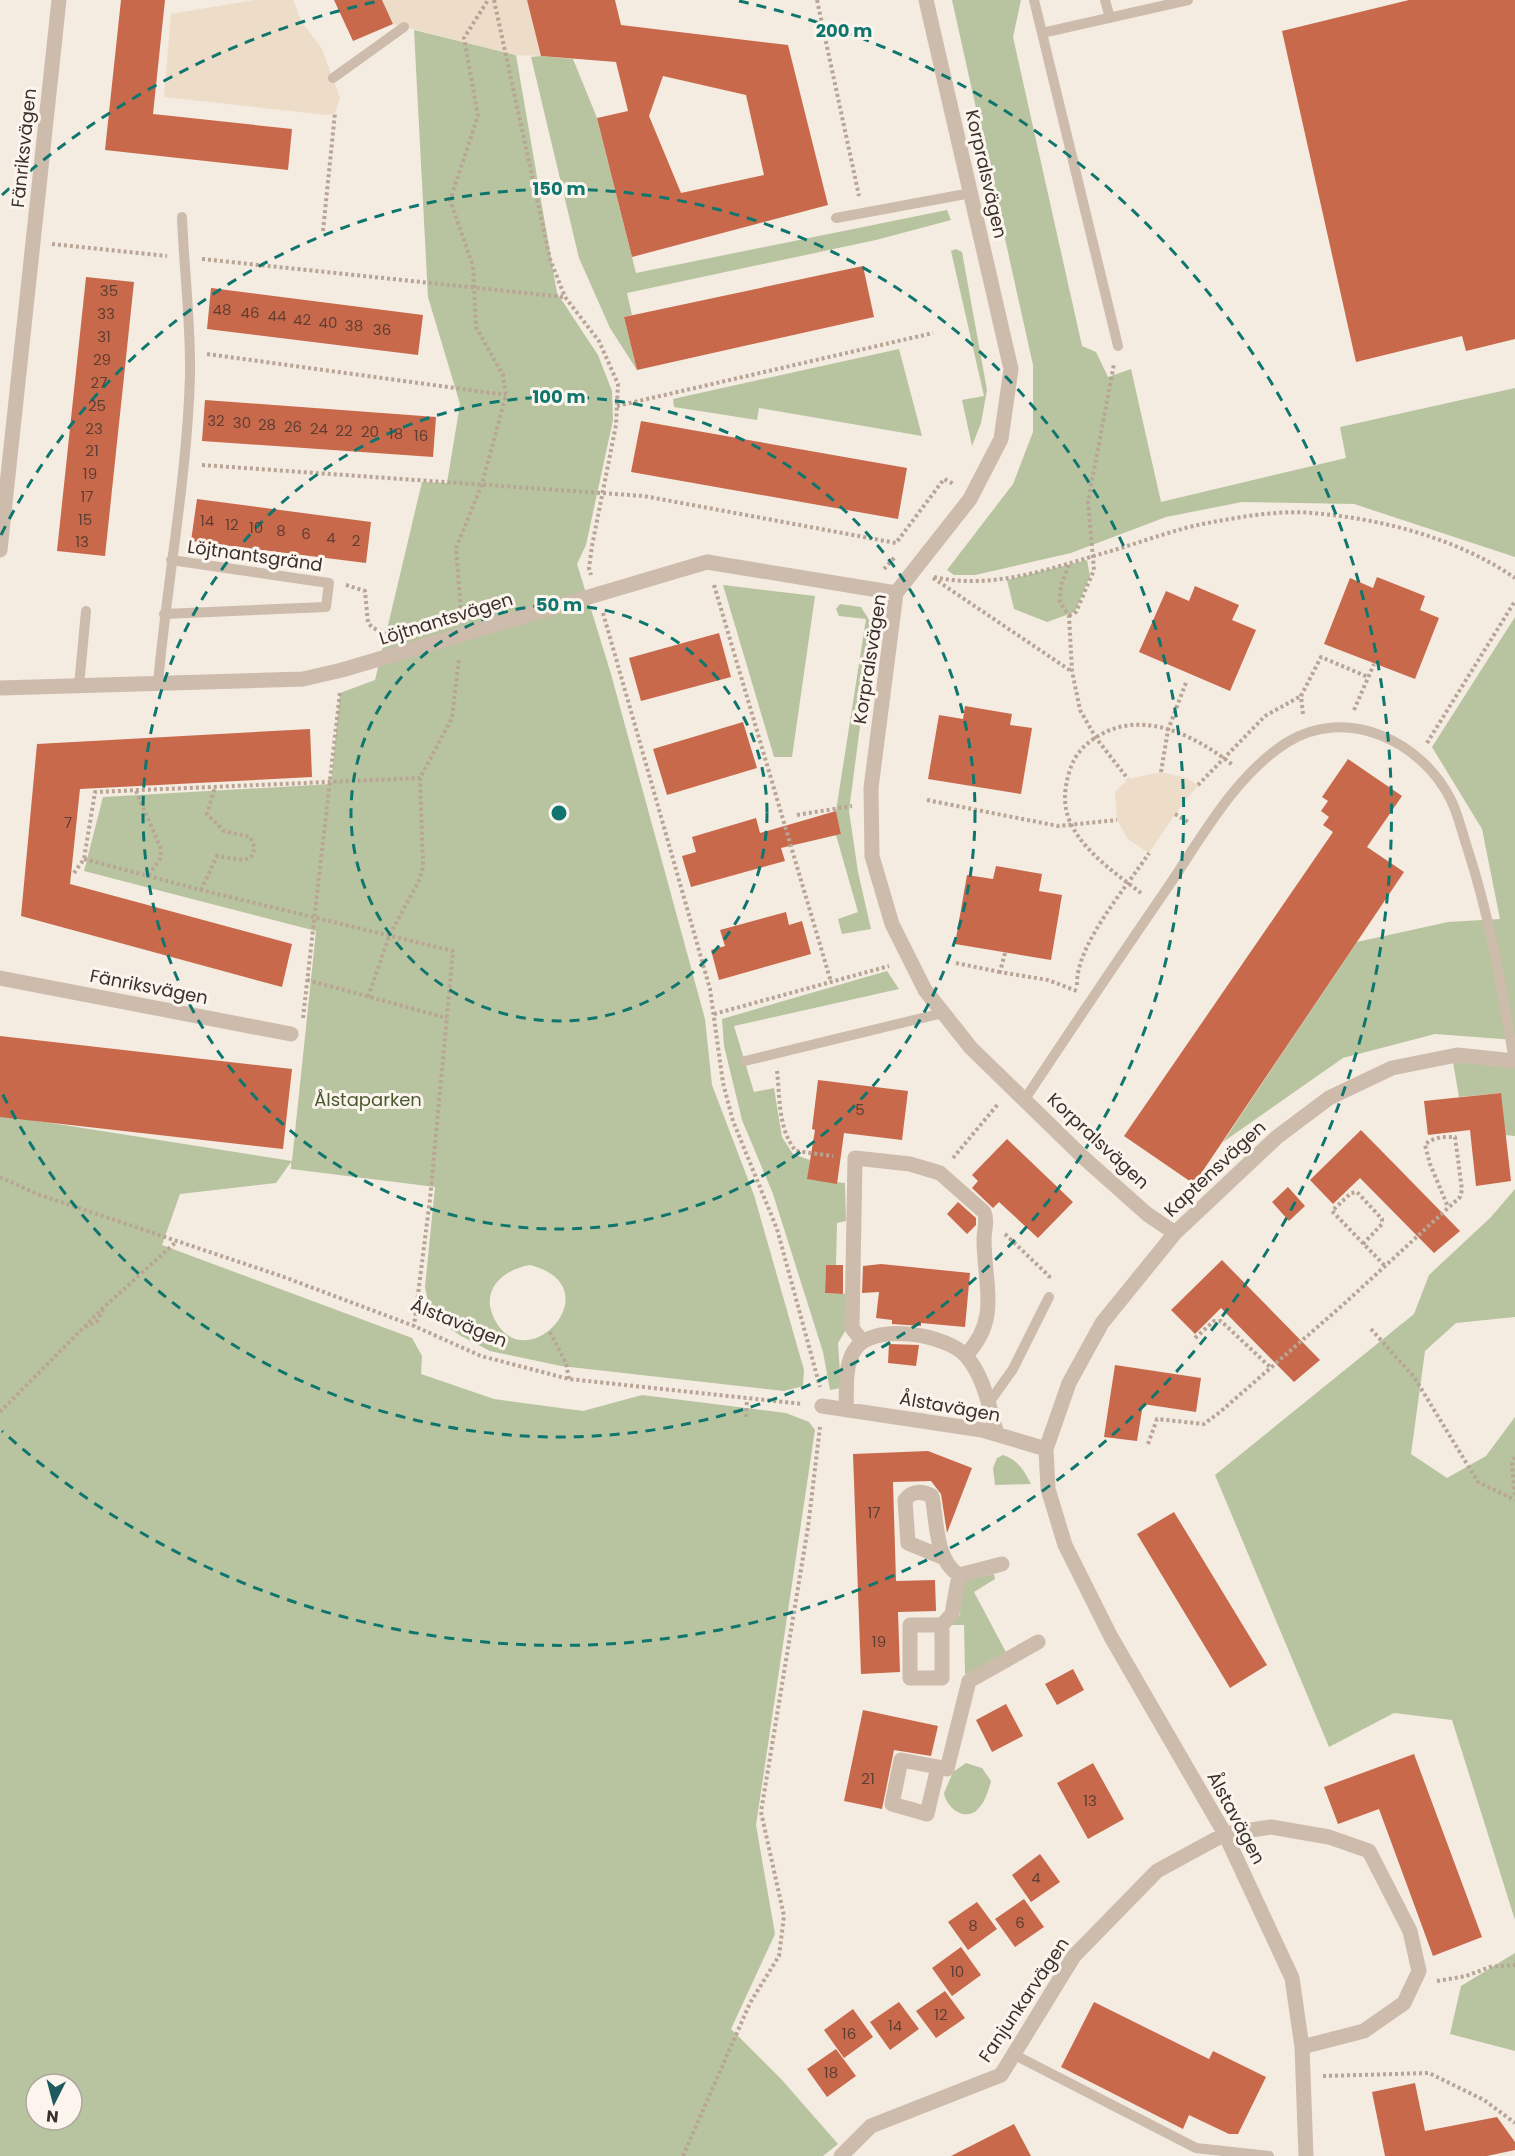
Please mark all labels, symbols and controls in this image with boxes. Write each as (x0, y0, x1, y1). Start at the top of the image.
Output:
text: 200 m (816, 18, 872, 43)
street label: Fänriksvägen (5, 87, 42, 209)
street label: Korpralsvägen (960, 107, 1013, 241)
text: 150 m (532, 176, 586, 201)
house number: 35 (100, 280, 118, 301)
house number: 48 (213, 299, 231, 320)
house number: 46 (241, 302, 259, 323)
house number: 33 (97, 303, 115, 324)
house number: 44 (268, 305, 286, 326)
house number: 42 (293, 309, 311, 330)
house number: 40 (319, 312, 337, 333)
house number: 38 (345, 315, 363, 336)
house number: 36 (373, 319, 391, 340)
house number: 31 (97, 326, 111, 347)
house number: 29 (93, 349, 111, 370)
house number: 27 (91, 372, 107, 393)
text: 100 m (532, 384, 586, 409)
house number: 25 (88, 395, 106, 416)
house number: 32 (207, 410, 225, 431)
house number: 30 (233, 412, 251, 433)
house number: 28 (258, 414, 276, 435)
house number: 26 (284, 416, 302, 437)
house number: 23 (85, 418, 103, 439)
house number: 24 (310, 418, 328, 439)
house number: 22 (335, 420, 353, 441)
house number: 20 (361, 421, 379, 442)
house number: 18 (389, 423, 403, 444)
house number: 16 (414, 425, 428, 446)
house number: 21 (85, 440, 99, 461)
house number: 19 (83, 463, 97, 484)
house number: 17 (81, 486, 94, 507)
house number: 15 (78, 509, 92, 530)
house number: 14 (200, 510, 214, 531)
house number: 12 (225, 514, 239, 535)
house number: 10 (249, 517, 263, 538)
house number: 8 (276, 520, 286, 541)
house number: 6 (301, 523, 311, 544)
house number: 4 (326, 527, 336, 548)
house number: 2 (352, 530, 360, 551)
house number: 13 (75, 531, 89, 552)
street label: Löjtnantsgränd (186, 534, 324, 577)
street label: Löjtnantsvägen (376, 586, 516, 651)
text: 50 m (536, 592, 582, 617)
street label: Korpralsvägen (847, 592, 892, 726)
centre of rings (549, 803, 569, 823)
house number: 7 (64, 812, 72, 833)
street label: Fänriksvägen (88, 963, 210, 1010)
park label: Ålstaparken (314, 1087, 422, 1112)
street label: Korpralsvägen (1042, 1087, 1155, 1194)
house number: 5 (855, 1099, 865, 1120)
street label: Kaptensvägen (1158, 1115, 1271, 1222)
street label: Ålstavägen (407, 1292, 511, 1353)
street label: Ålstavägen (898, 1385, 1002, 1428)
house number: 17 (868, 1502, 881, 1523)
house number: 19 (872, 1631, 886, 1652)
street label: Ålstavägen (1202, 1767, 1271, 1869)
house number: 21 (861, 1768, 875, 1789)
house number: 13 (1083, 1790, 1097, 1811)
house number: 4 (1031, 1867, 1041, 1888)
house number: 6 (1015, 1912, 1025, 1933)
house number: 8 (968, 1915, 978, 1936)
street label: Fanjunkarvägen (973, 1932, 1075, 2067)
house number: 10 (950, 1961, 964, 1982)
house number: 12 (934, 2004, 948, 2025)
house number: 14 (888, 2015, 902, 2036)
house number: 16 (842, 2023, 856, 2044)
house number: 18 (824, 2062, 838, 2083)
north arrow (24, 2072, 84, 2132)
text: N (45, 2104, 60, 2128)

